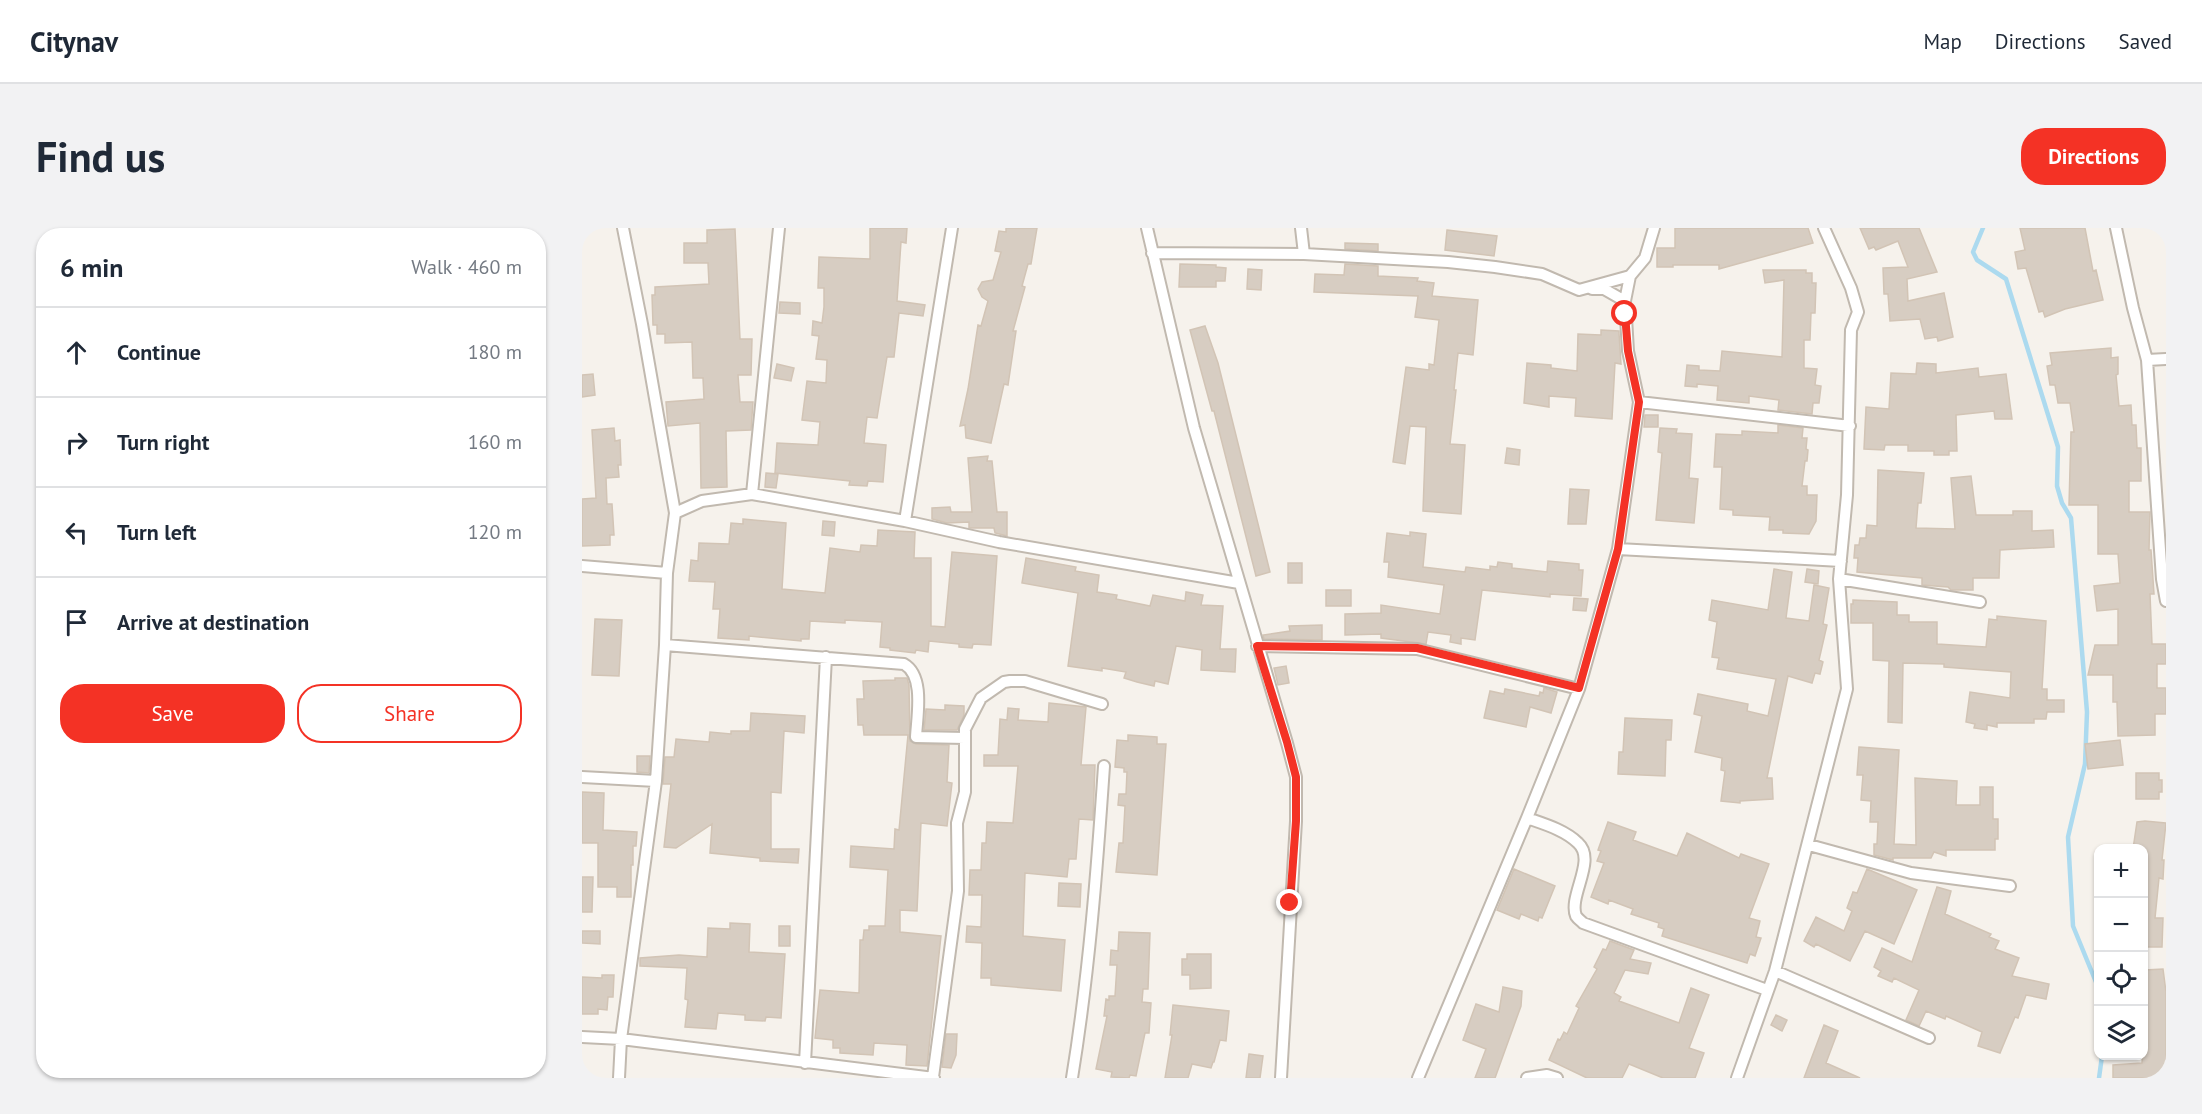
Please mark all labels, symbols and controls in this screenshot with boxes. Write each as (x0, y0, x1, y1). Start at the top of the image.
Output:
text: Citynav (30, 23, 118, 60)
text: Map (1923, 28, 1962, 55)
text: Directions (1995, 28, 2086, 55)
text: Saved (2119, 28, 2172, 55)
button: Directions (2021, 128, 2166, 185)
text: Find us (36, 129, 165, 184)
text: 6 min (60, 251, 123, 284)
text: Walk · 460 m (411, 254, 522, 280)
route start (1611, 300, 1637, 326)
icon: ahead (60, 336, 93, 369)
text: Continue (117, 338, 201, 366)
text: 180 m (468, 339, 522, 365)
icon: right (60, 426, 93, 459)
text: Turn right (117, 428, 209, 456)
text: 160 m (468, 429, 522, 455)
icon: left (60, 516, 93, 549)
text: Turn left (117, 518, 197, 546)
text: 120 m (468, 519, 522, 545)
icon: arrive (60, 606, 93, 639)
text: Arrive at destination (117, 608, 309, 636)
button: Save (60, 684, 285, 743)
button: Share (297, 684, 522, 743)
map controls (2094, 844, 2148, 1060)
button: + (2094, 844, 2148, 898)
route end (1276, 889, 1302, 915)
button: − (2094, 898, 2148, 952)
button: locate (2094, 952, 2148, 1006)
button: layers (2094, 1006, 2148, 1060)

